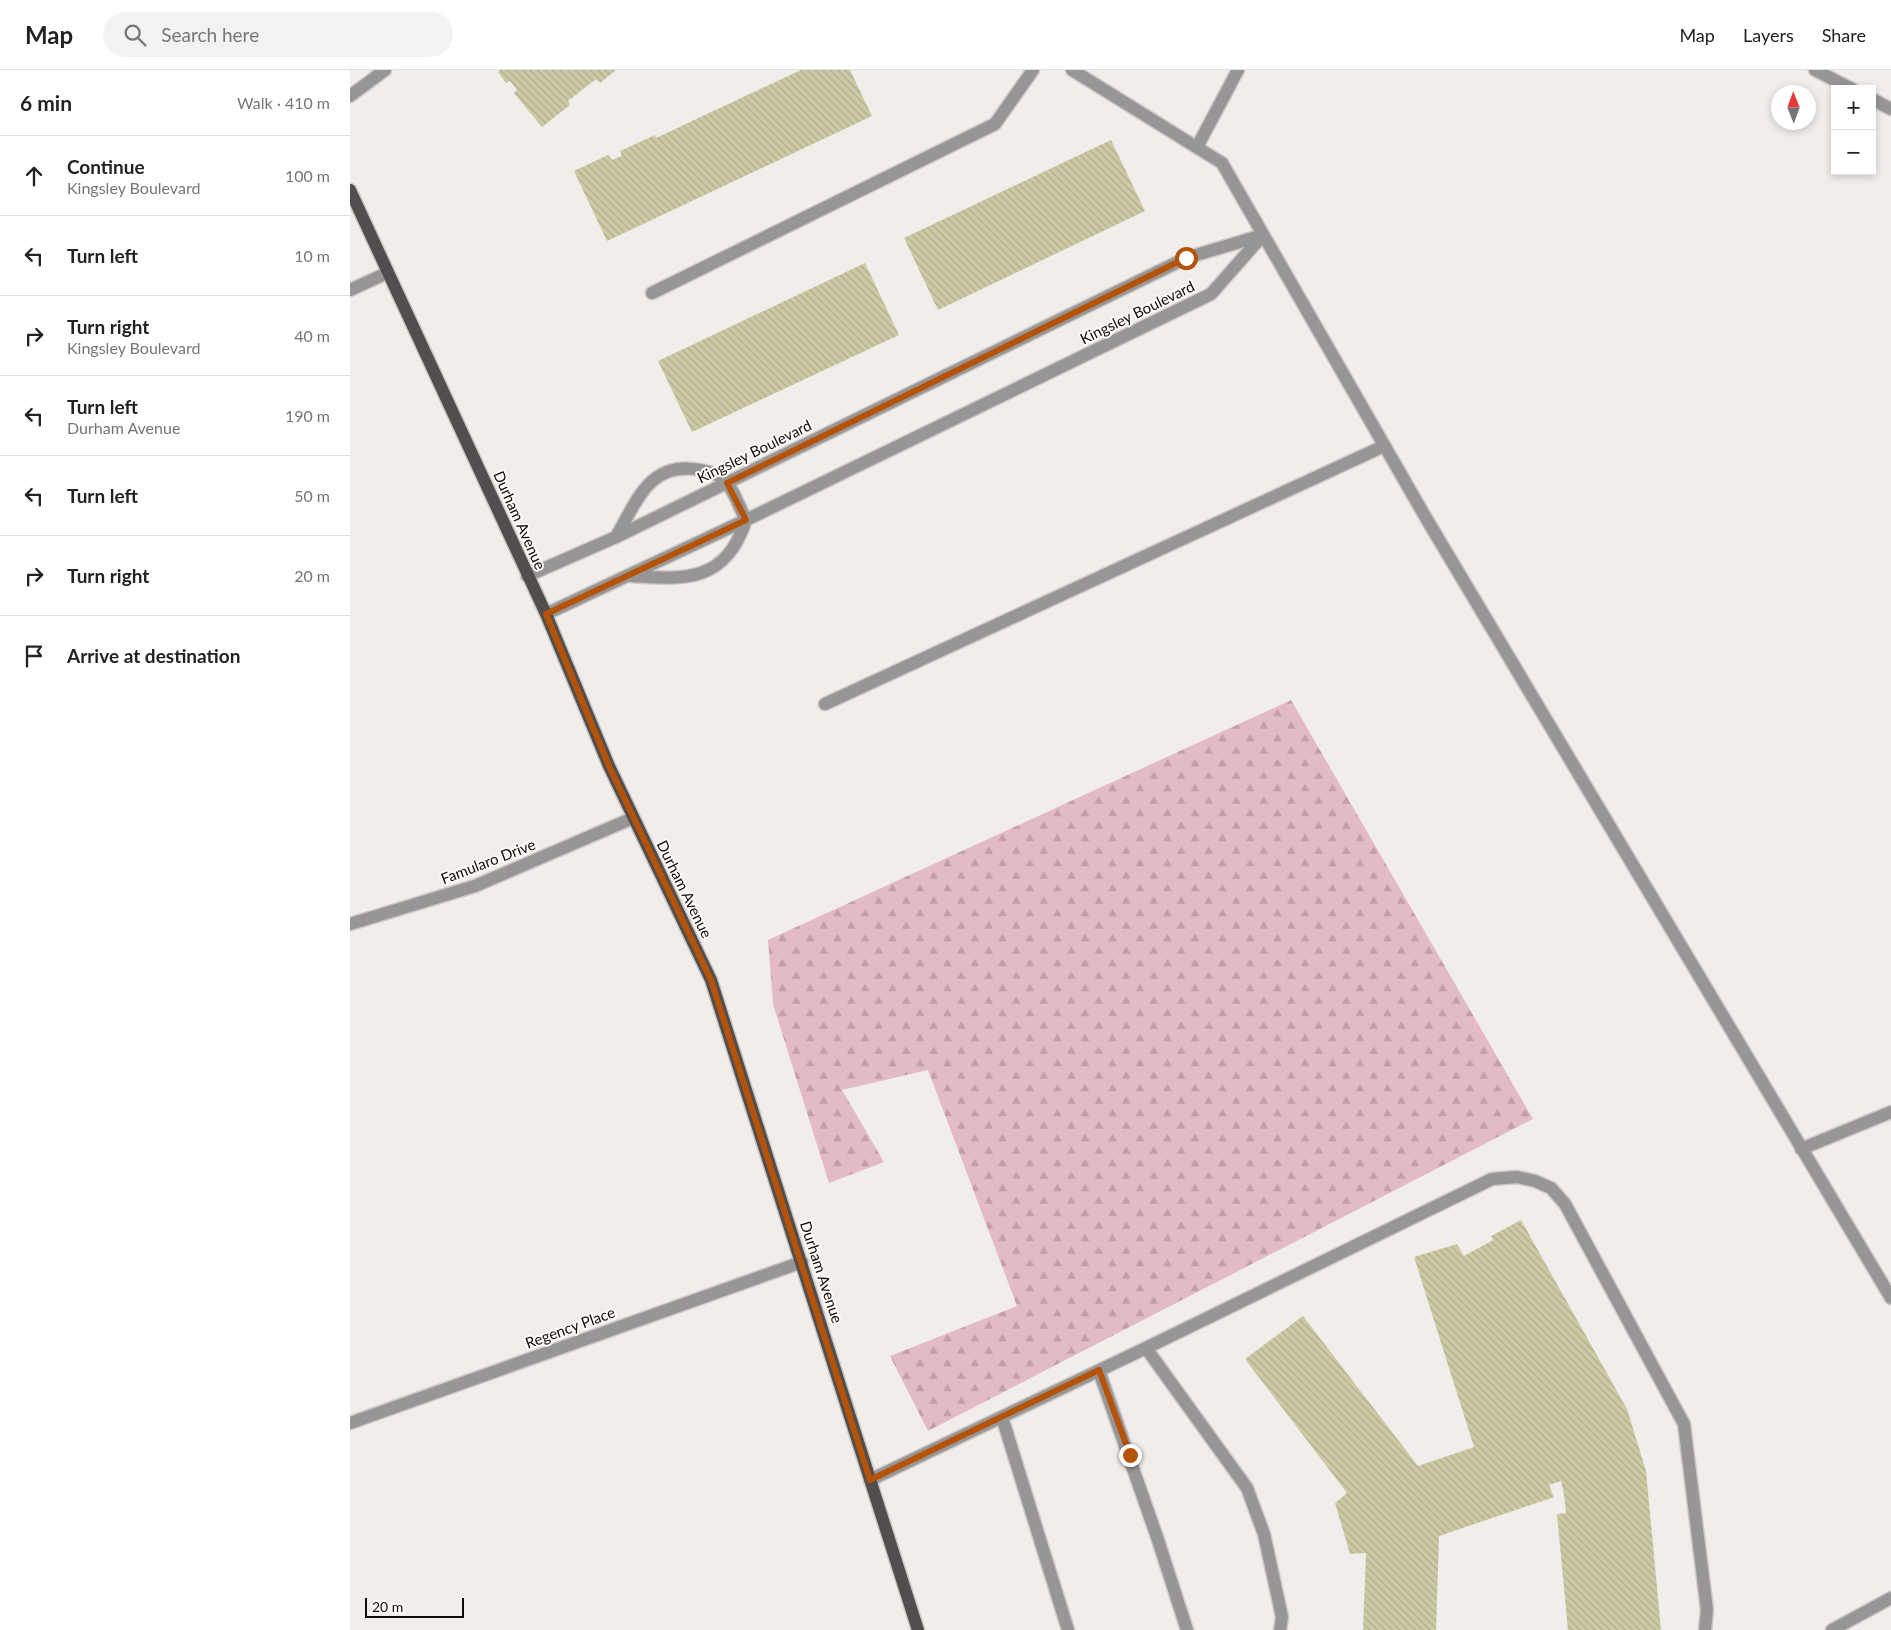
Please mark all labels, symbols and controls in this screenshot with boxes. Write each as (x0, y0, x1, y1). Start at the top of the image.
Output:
search box (103, 12, 453, 57)
text: Map (25, 20, 73, 49)
icon: search (121, 21, 149, 49)
text: Search here (161, 23, 259, 46)
text: Map (1679, 24, 1715, 46)
text: Layers (1743, 24, 1794, 46)
text: Share (1822, 24, 1866, 46)
north arrow (1771, 85, 1816, 130)
map controls (1831, 85, 1876, 175)
button: + (1831, 85, 1876, 130)
text: 6 min (20, 90, 72, 115)
text: Walk · 410 m (237, 93, 330, 112)
button: − (1831, 130, 1876, 175)
text: Continue (67, 155, 145, 178)
icon: ahead (20, 162, 48, 190)
text: 100 m (285, 166, 330, 185)
text: Kingsley Boulevard (67, 178, 200, 197)
icon: left (20, 242, 48, 270)
text: Turn left (67, 244, 138, 267)
text: 10 m (294, 246, 330, 265)
route start (1175, 247, 1198, 270)
street label: Kingsley Boulevard (1077, 277, 1197, 347)
text: Turn right (67, 315, 149, 338)
icon: right (20, 322, 48, 350)
text: 40 m (294, 326, 330, 345)
text: Kingsley Boulevard (67, 338, 200, 357)
text: Turn left (67, 395, 138, 418)
icon: left (20, 402, 48, 430)
text: 190 m (285, 406, 330, 425)
street label: Kingsley Boulevard (694, 416, 814, 486)
text: Durham Avenue (67, 418, 180, 437)
street label: Durham Avenue (490, 468, 550, 572)
icon: left (20, 482, 48, 510)
text: Turn left (67, 484, 138, 507)
text: 50 m (294, 486, 330, 505)
icon: right (20, 562, 48, 590)
text: Turn right (67, 564, 149, 587)
text: 20 m (294, 566, 330, 585)
icon: arrive (20, 642, 48, 670)
text: Arrive at destination (67, 644, 240, 667)
street label: Famularo Drive (438, 835, 538, 887)
street label: Durham Avenue (654, 837, 716, 941)
street label: Durham Avenue (797, 1219, 847, 1325)
street label: Regency Place (523, 1302, 617, 1352)
route end (1119, 1444, 1142, 1467)
scale bar (365, 1595, 464, 1618)
text: 20 m (372, 1598, 403, 1615)

